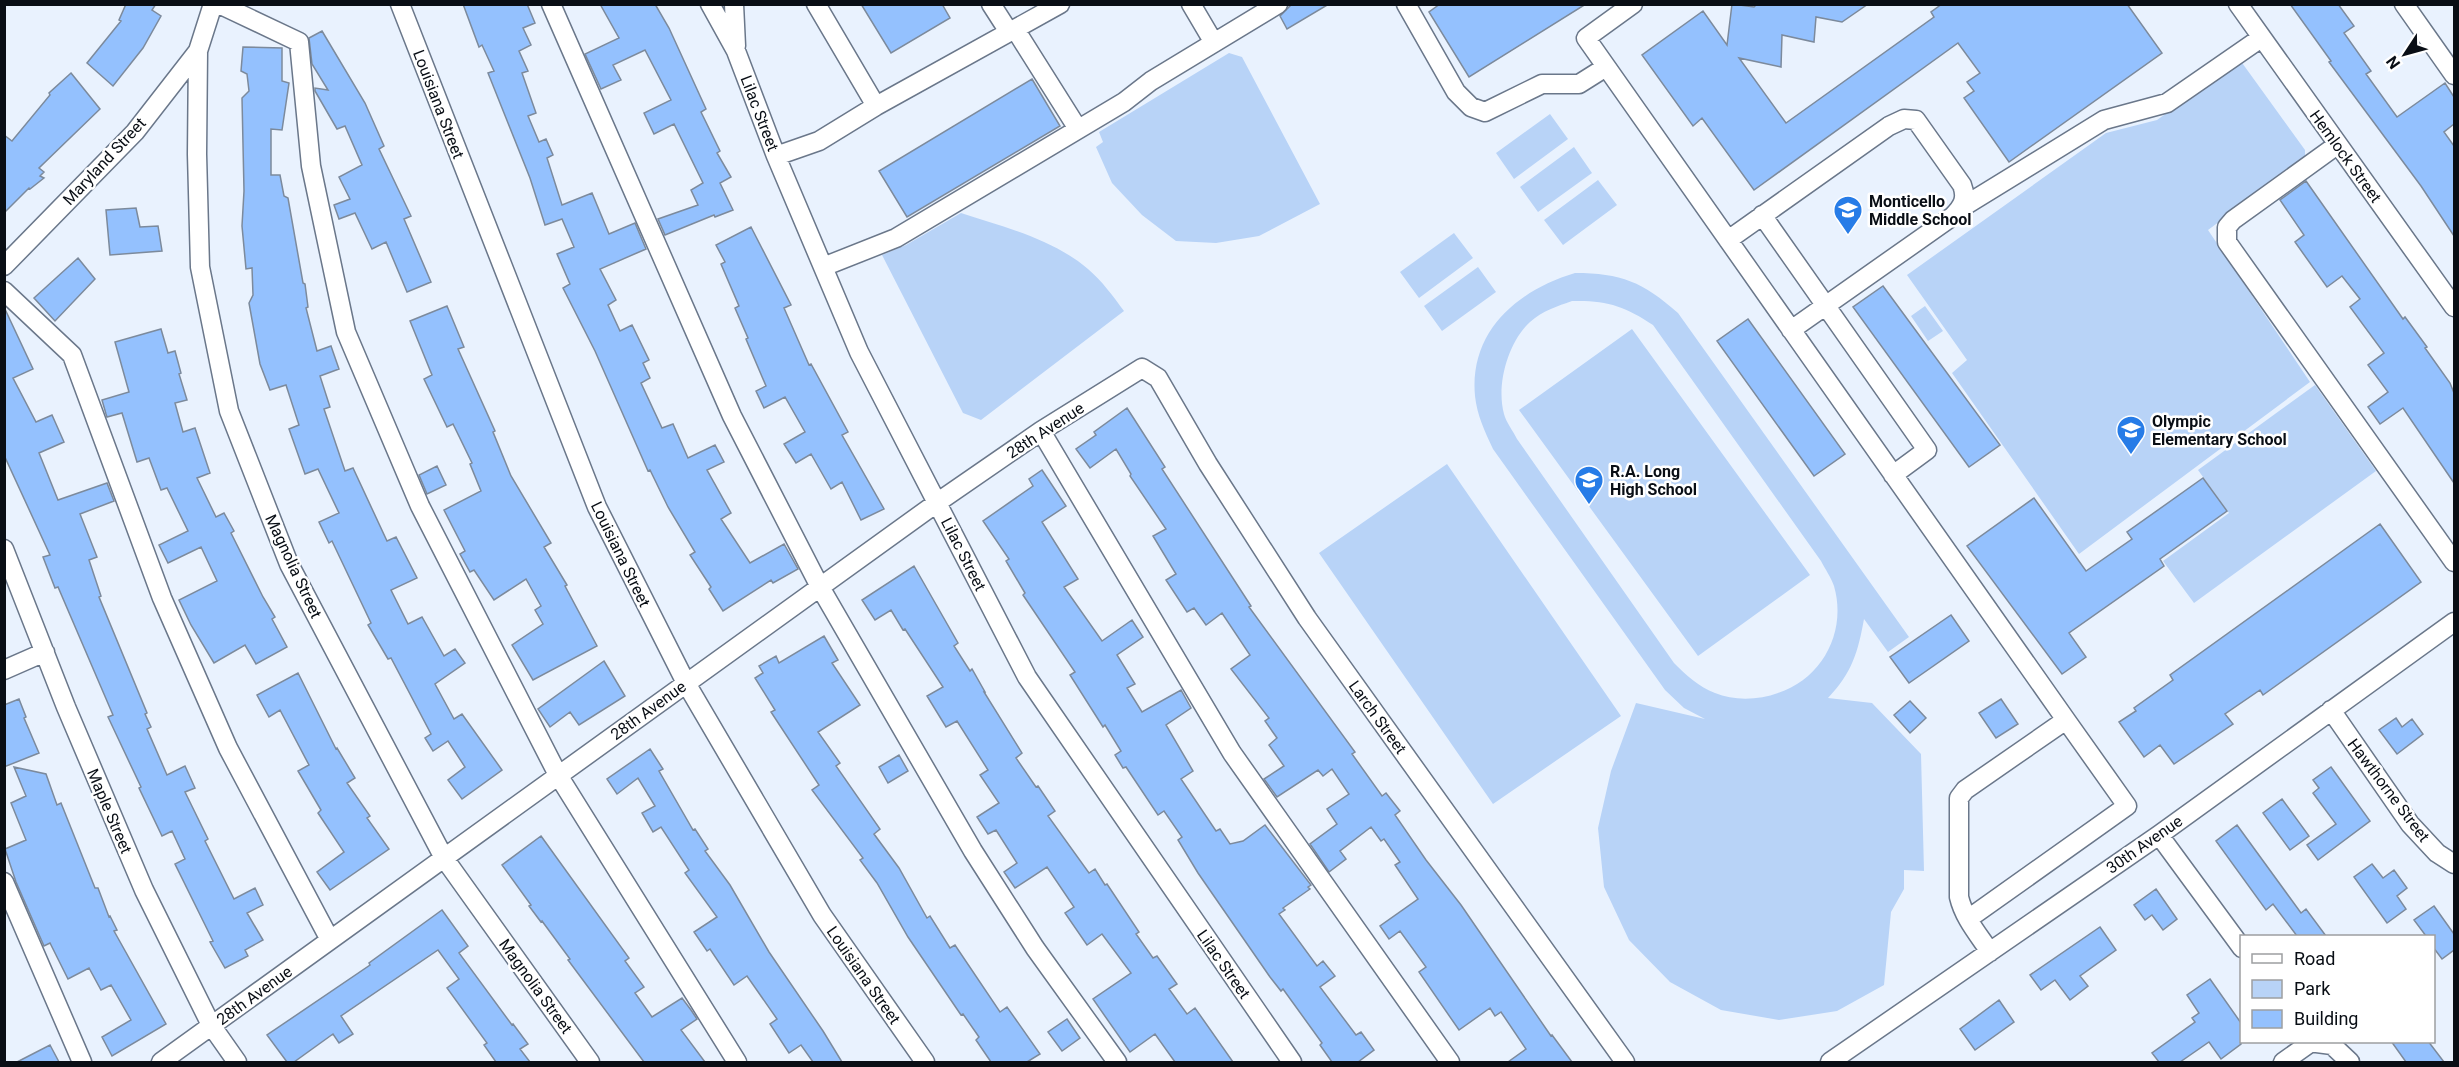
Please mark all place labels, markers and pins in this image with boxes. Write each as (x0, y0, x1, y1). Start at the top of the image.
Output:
place label: Monticello Middle School (1869, 192, 1972, 229)
school or university icon: Monticello Middle School (1832, 194, 1864, 236)
place label: Olympic Elementary School (2152, 412, 2287, 449)
school or university icon: Olympic Elementary School (2115, 414, 2147, 456)
place label: R.A. Long High School (1610, 462, 1697, 499)
school or university icon: R.A. Long High School (1573, 464, 1605, 506)

